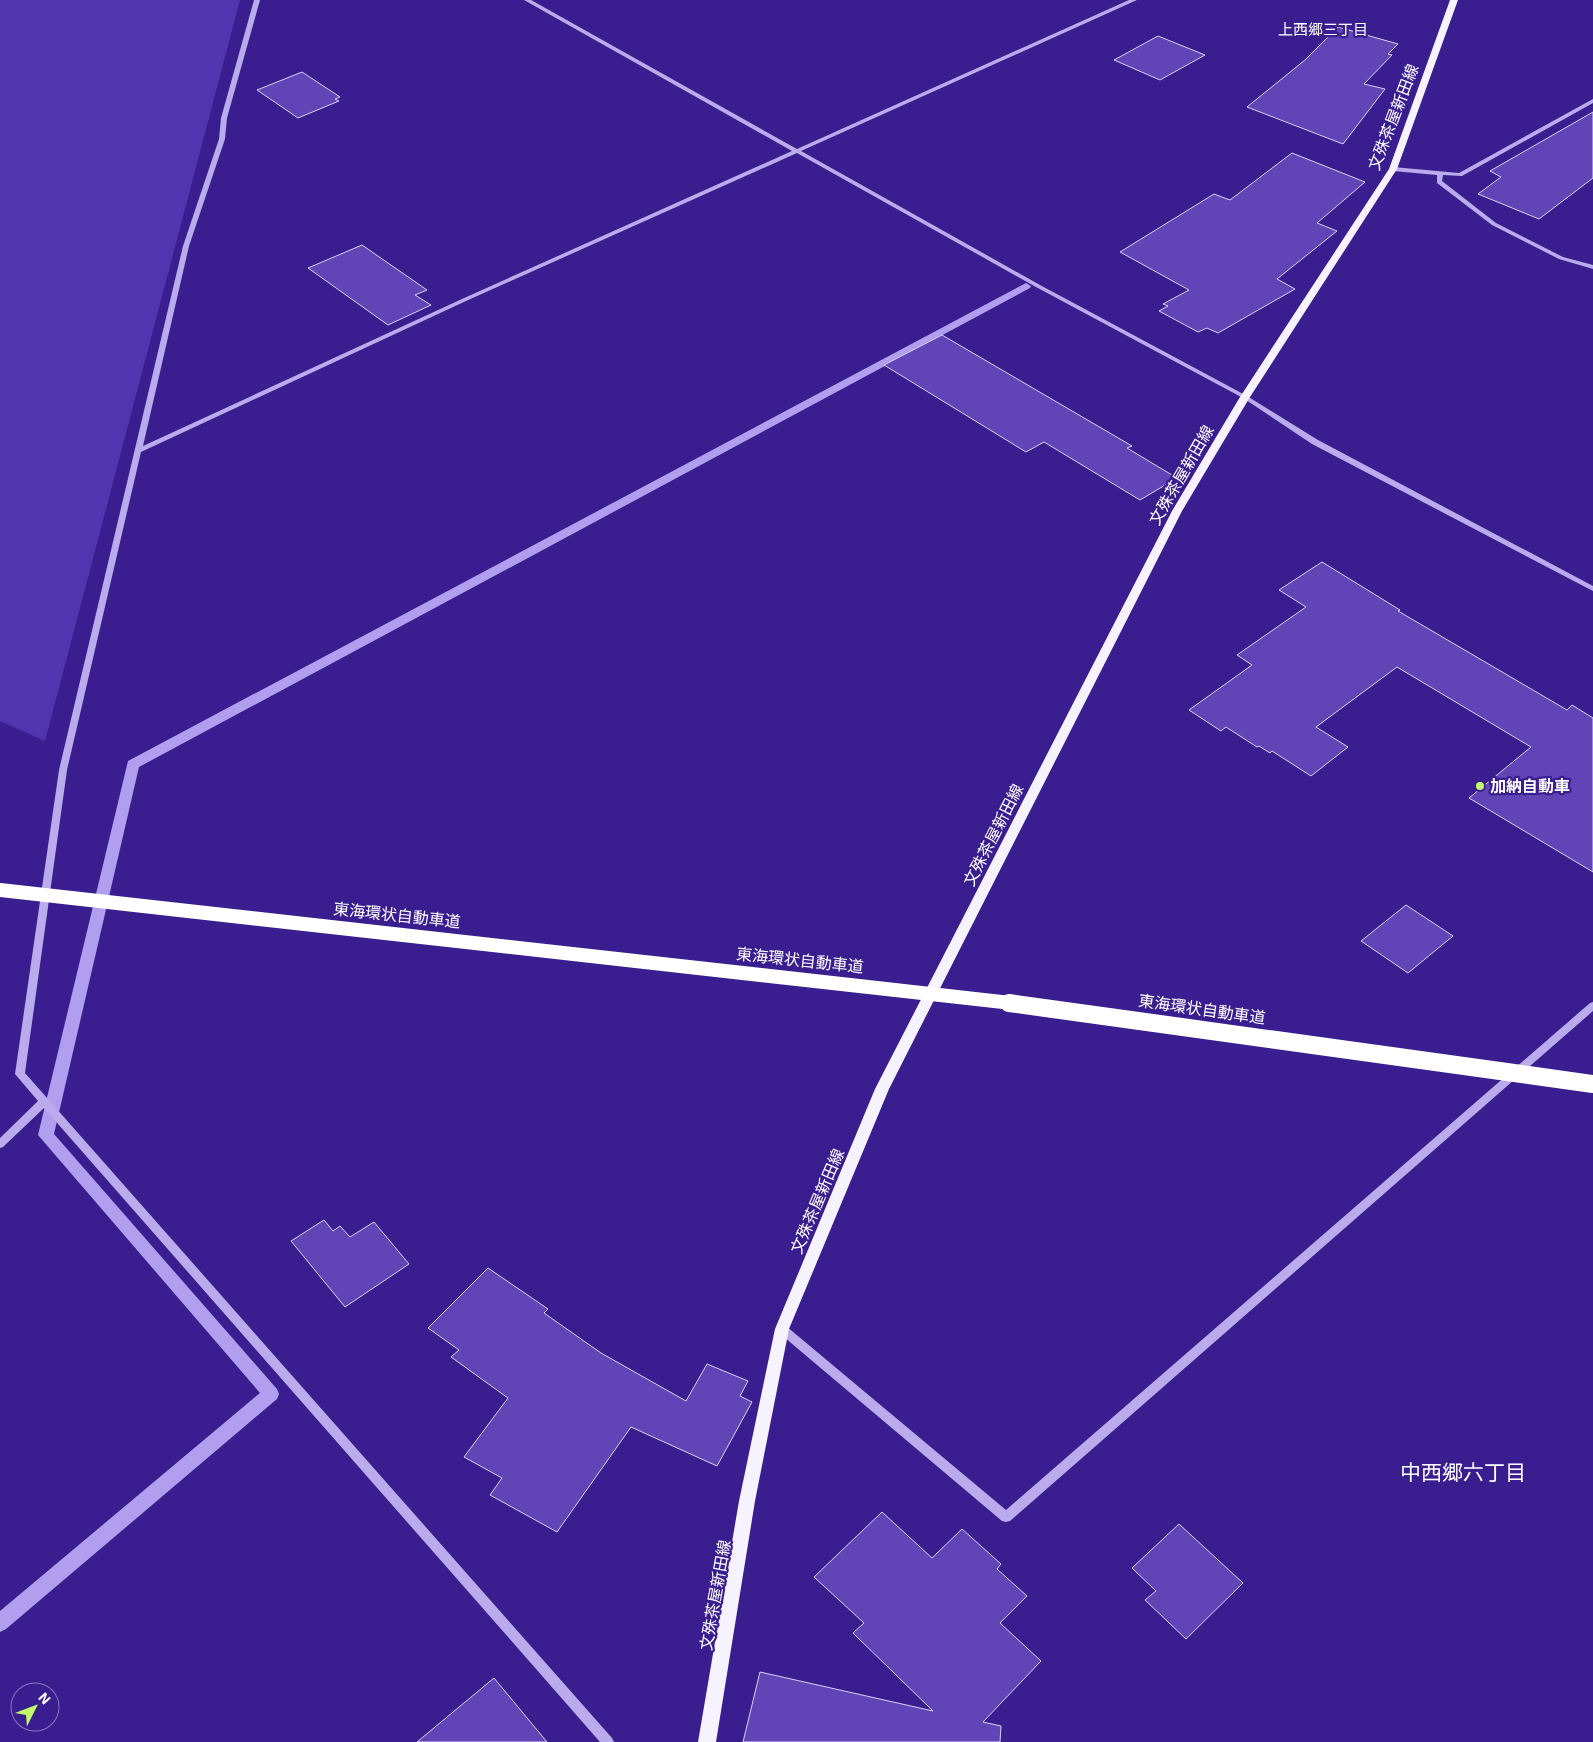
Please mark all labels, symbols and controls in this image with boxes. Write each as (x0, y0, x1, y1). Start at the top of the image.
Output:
district label: 上西郷三丁目 (1278, 20, 1368, 38)
street label: 文殊茶屋新田線 (1364, 61, 1421, 173)
street label: 文殊茶屋新田線 (1144, 421, 1217, 528)
place label: 加納自動車 (1490, 776, 1570, 795)
marker: 加納自動車 (1474, 780, 1486, 792)
street label: 文殊茶屋新田線 (959, 781, 1026, 889)
street label: 東海環状自動車道 (332, 898, 462, 931)
street label: 東海環状自動車道 (735, 943, 865, 976)
street label: 東海環状自動車道 (1137, 990, 1267, 1027)
street label: 文殊茶屋新田線 (786, 1146, 847, 1256)
district label: 中西郷六丁目 (1400, 1459, 1526, 1484)
street label: 文殊茶屋新田線 (695, 1538, 734, 1652)
north arrow (10, 1682, 60, 1732)
text: N (35, 1689, 55, 1707)

